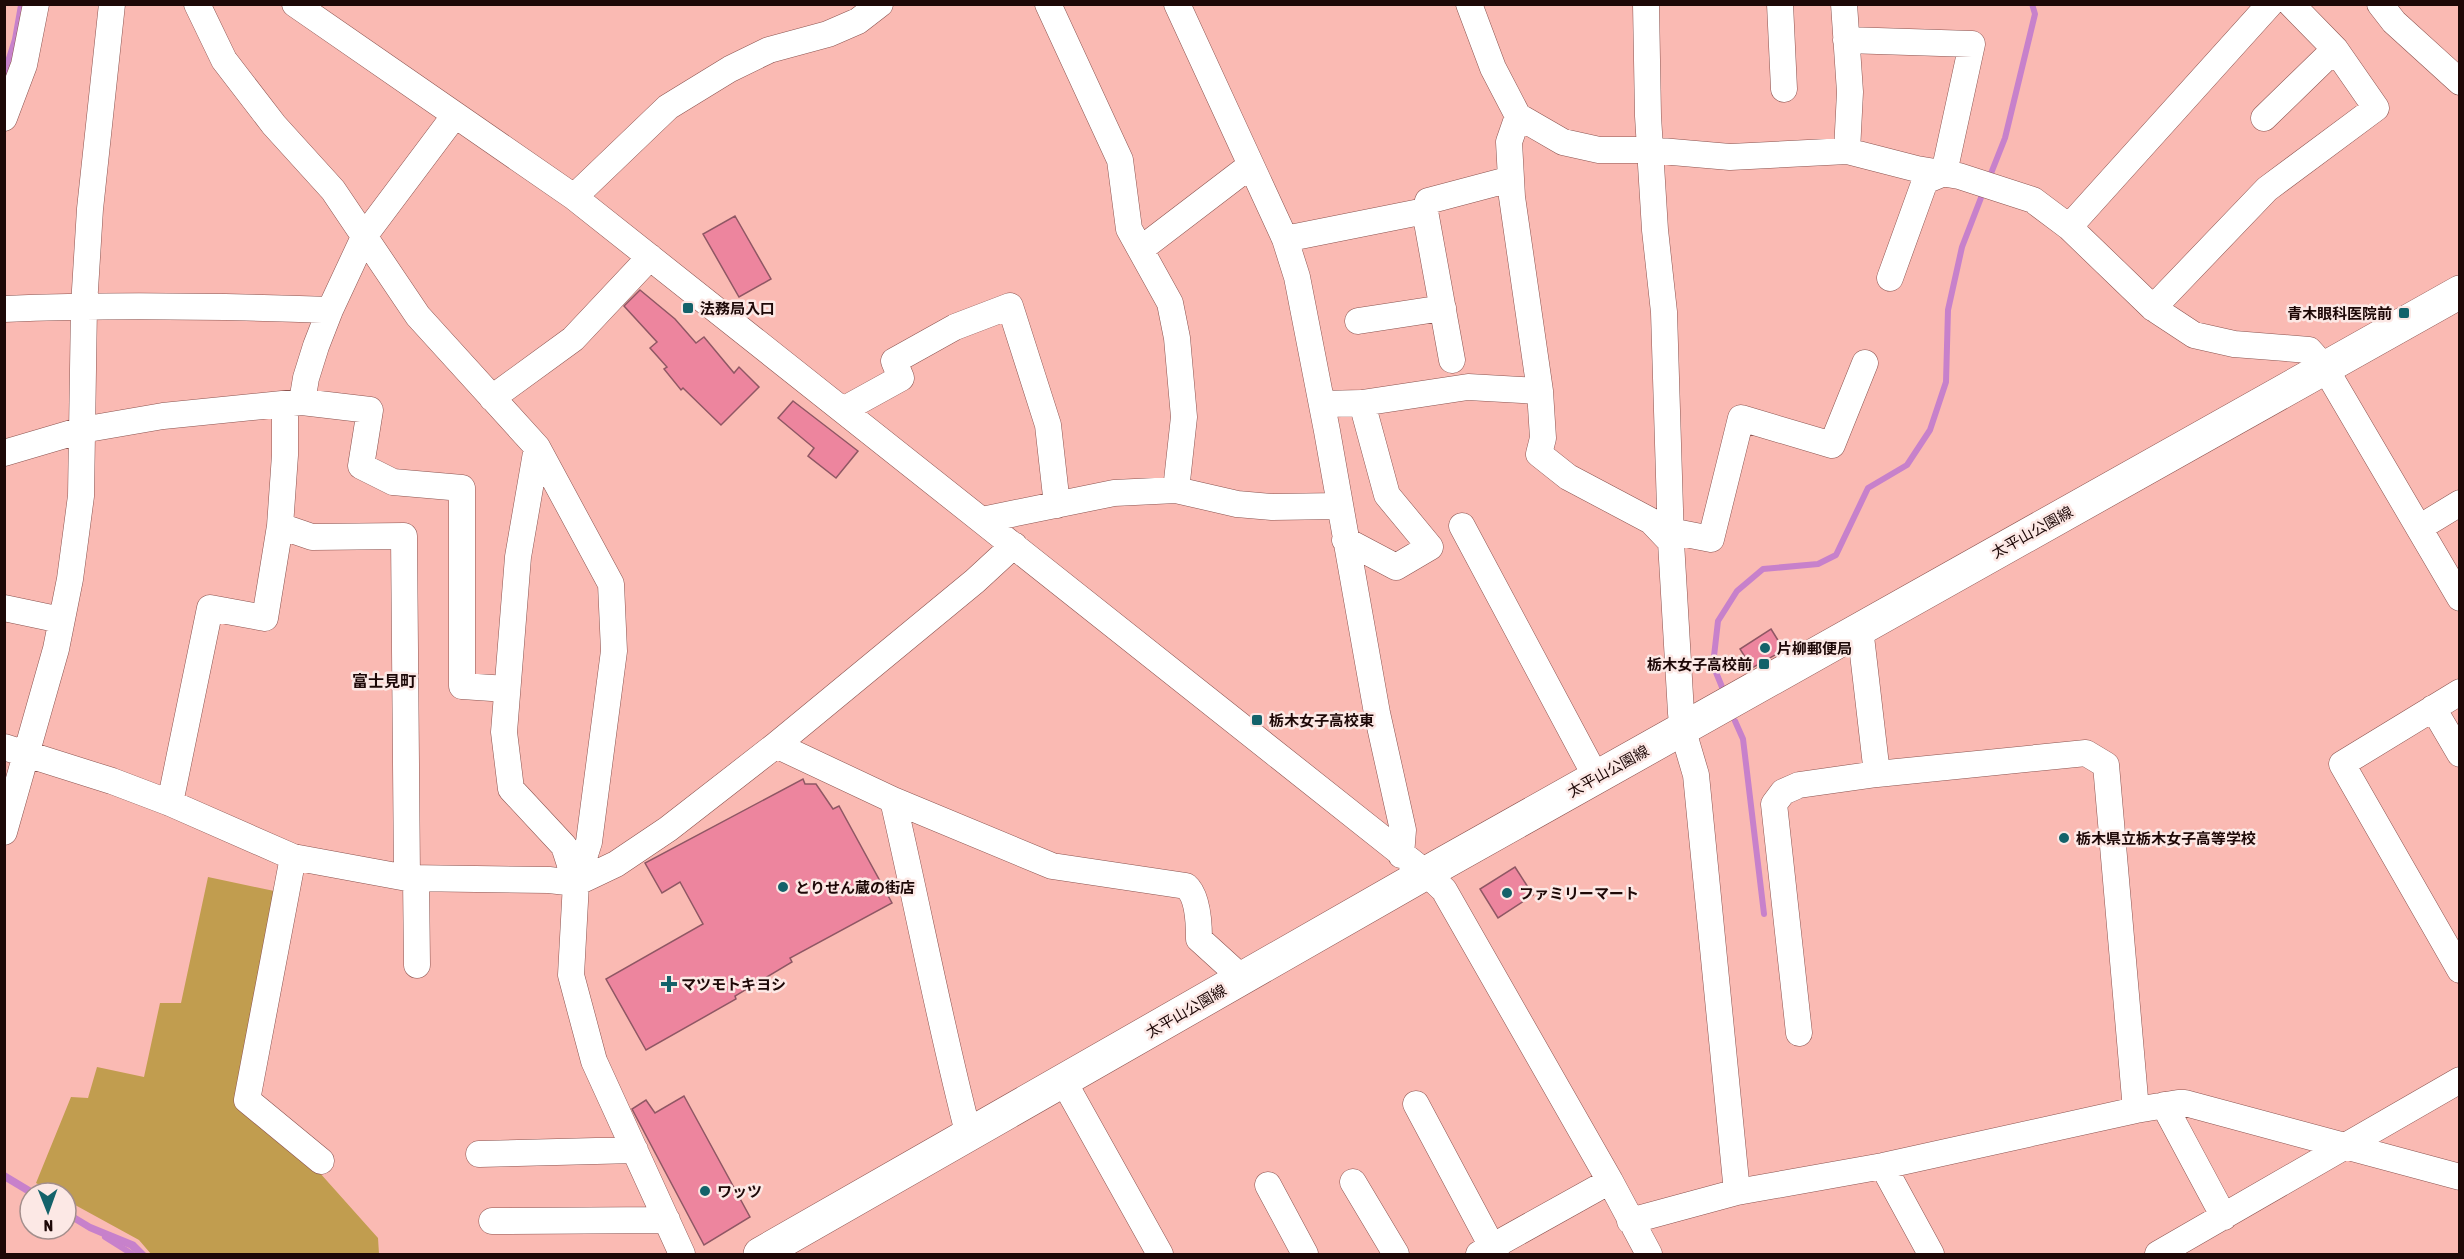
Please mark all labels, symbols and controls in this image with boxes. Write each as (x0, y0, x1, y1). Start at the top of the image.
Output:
place label: 法務局入口 (700, 300, 775, 317)
marker: 法務局入口 (681, 301, 695, 315)
place label: 青木眼科医院前 (2287, 305, 2392, 322)
marker: 青木眼科医院前 (2397, 306, 2411, 320)
street label: 太平山公園線 (1989, 503, 2075, 561)
place label: 片柳郵便局 (1777, 640, 1852, 657)
marker: 片柳郵便局 (1758, 641, 1772, 655)
place label: 栃木女子高校前 (1647, 656, 1752, 673)
marker: 栃木女子高校前 (1757, 657, 1771, 671)
district label: 富士見町 (352, 672, 416, 690)
place label: 栃木女子高校東 (1269, 712, 1374, 729)
marker: 栃木女子高校東 (1250, 713, 1264, 727)
street label: 太平山公園線 (1565, 742, 1651, 800)
place label: 栃木県立栃木女子高等学校 (2076, 830, 2256, 847)
marker: 栃木県立栃木女子高等学校 (2057, 831, 2071, 845)
place label: とりせん蔵の街店 (795, 879, 915, 896)
marker: とりせん蔵の街店 (776, 880, 790, 894)
place label: ファミリーマート (1519, 885, 1639, 902)
marker: ファミリーマート (1500, 886, 1514, 900)
place label: マツモトキヨシ (681, 976, 786, 993)
marker: マツモトキヨシ (662, 977, 676, 991)
street label: 太平山公園線 (1143, 981, 1229, 1041)
north arrow (18, 1181, 78, 1241)
place label: ワッツ (717, 1183, 762, 1200)
marker: ワッツ (698, 1184, 712, 1198)
text: N (43, 1217, 53, 1235)

